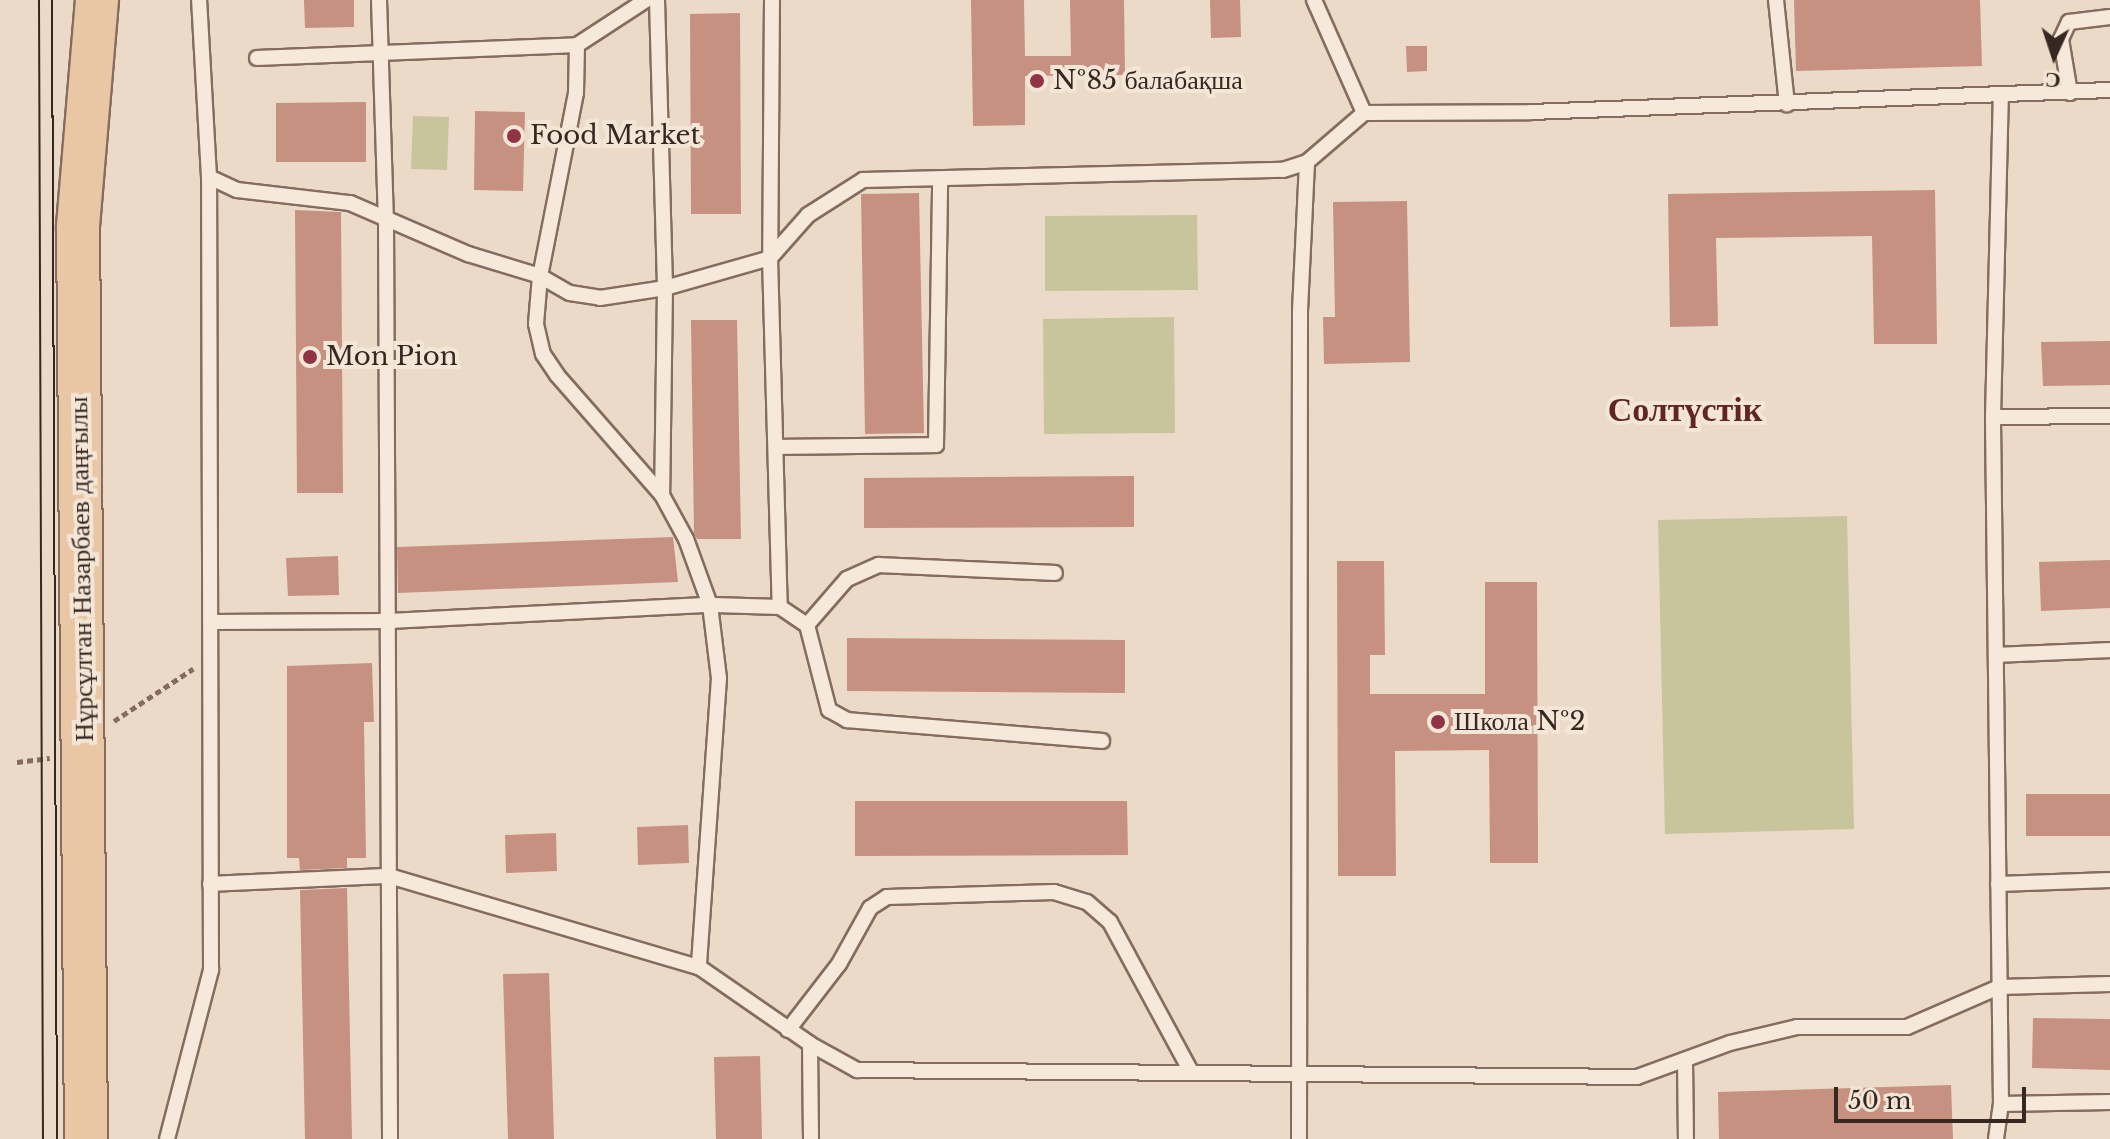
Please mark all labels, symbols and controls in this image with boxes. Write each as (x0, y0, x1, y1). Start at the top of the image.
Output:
north arrow (2014, 16, 2094, 96)
place label: №85 балабақша (1053, 65, 1243, 97)
text: С (2044, 67, 2061, 94)
marker: №85 балабақша (1028, 72, 1046, 90)
place label: Food Market (530, 120, 700, 152)
marker: Food Market (505, 127, 523, 145)
place label: Mon Pion (326, 341, 458, 373)
marker: Mon Pion (301, 348, 319, 366)
district label: Солтүстік (1608, 390, 1762, 430)
street label: Нұрсұлтан Назарбаев даңғылы (63, 396, 101, 742)
place label: Школа №2 (1454, 706, 1586, 738)
marker: Школа №2 (1429, 713, 1447, 731)
scale bar (1838, 1071, 2030, 1121)
text: 50 m (1848, 1086, 1911, 1115)

